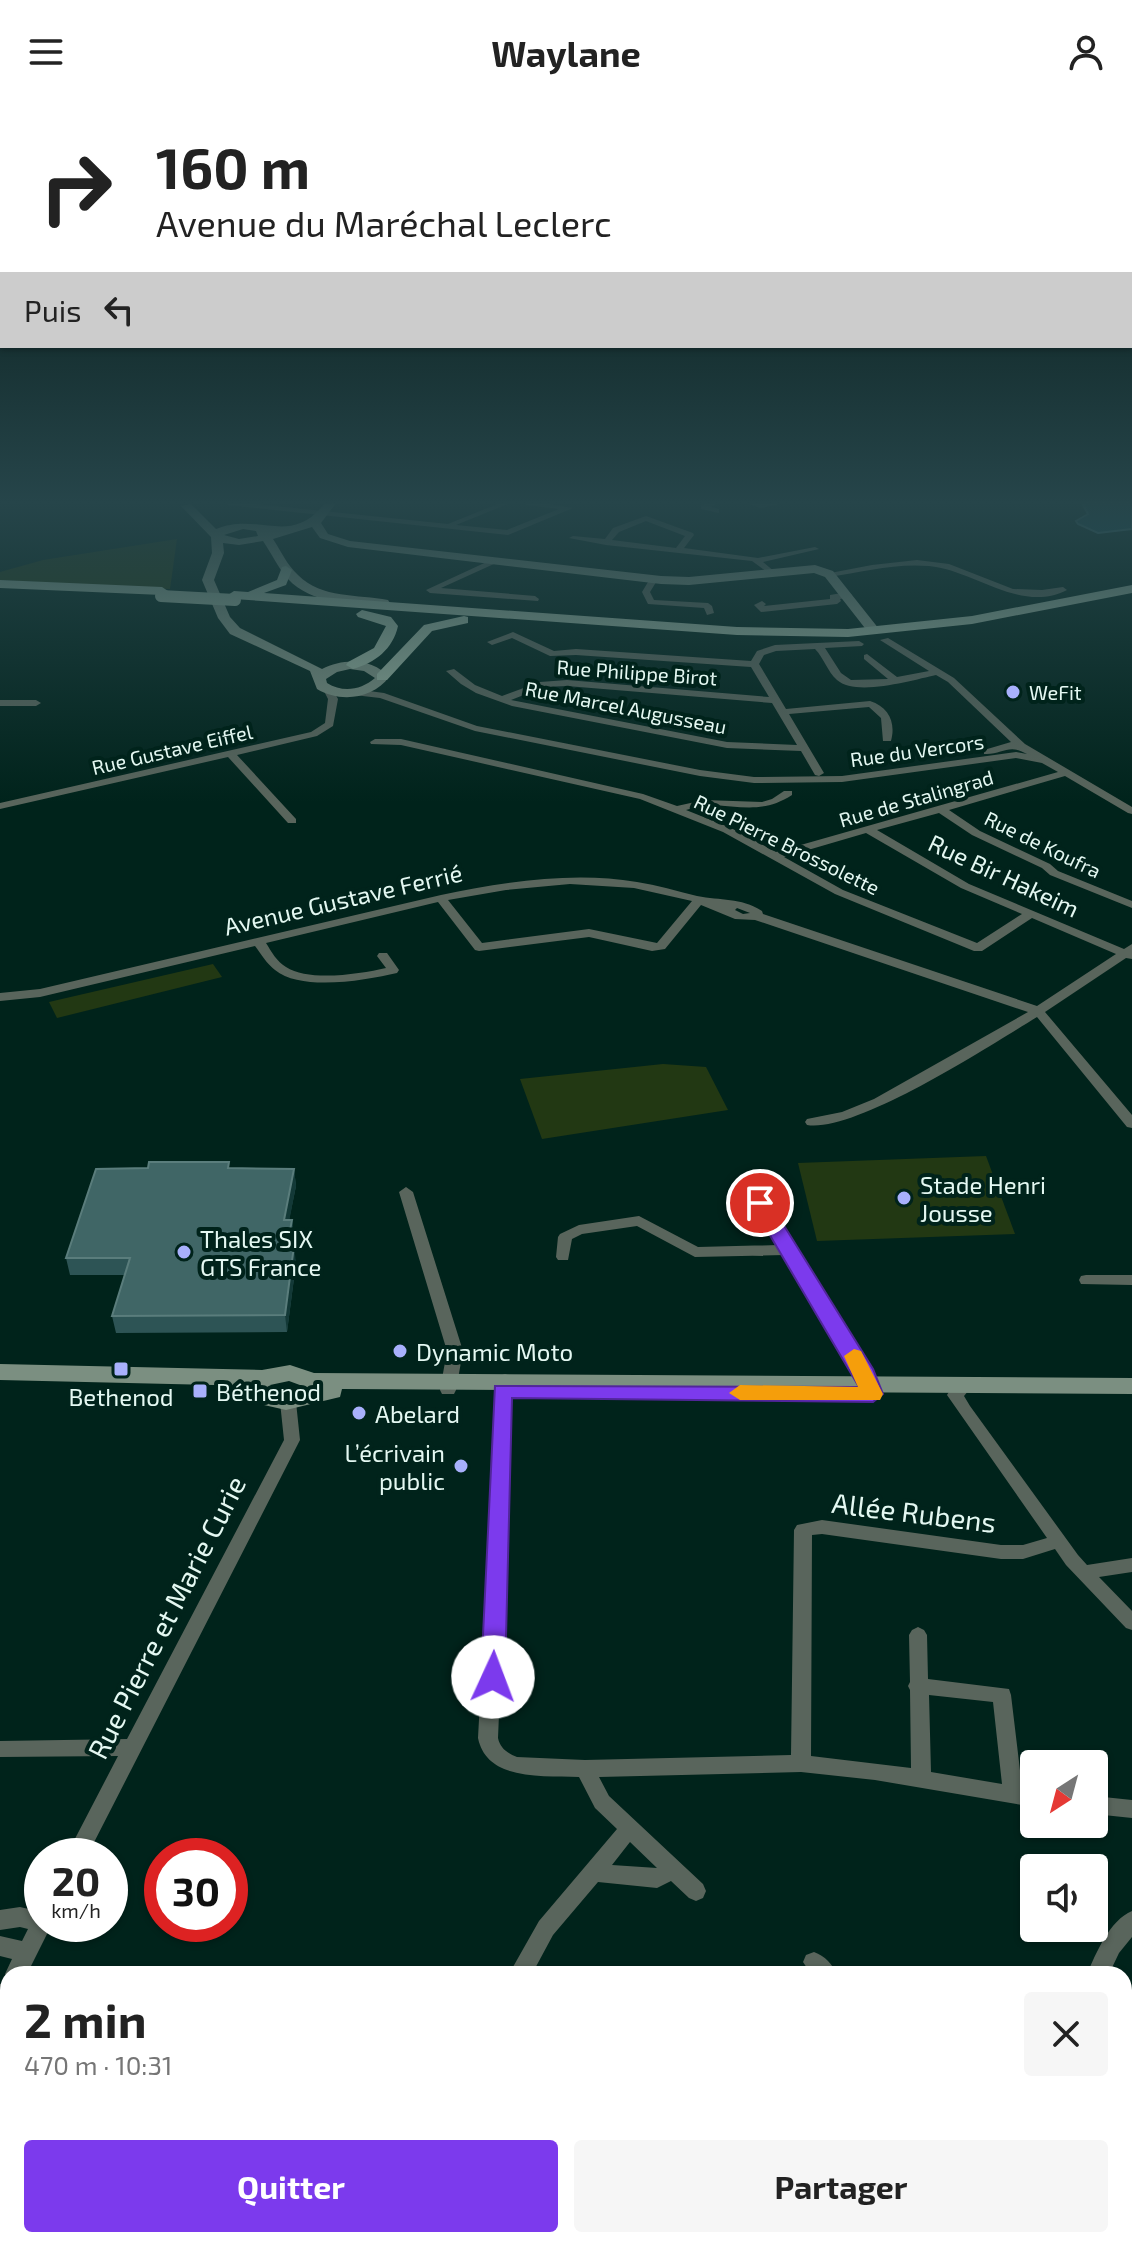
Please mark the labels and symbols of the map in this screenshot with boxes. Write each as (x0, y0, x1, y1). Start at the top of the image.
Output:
street label: Rue Philippe Birot (556, 654, 718, 690)
street label: Rue Marcel Augusseau (523, 676, 729, 738)
place label: WeFit (1029, 680, 1082, 704)
marker: WeFit (1004, 683, 1022, 701)
street label: Rue Gustave Eiffel (89, 719, 255, 779)
street label: Rue du Vercors (849, 729, 985, 771)
street label: Rue de Stalingrad (836, 764, 996, 832)
street label: Rue Pierre Brossolette (690, 789, 884, 899)
street label: Rue de Koufra (981, 805, 1105, 883)
street label: Rue Bir Hakeim (924, 827, 1084, 923)
street label: Avenue Gustave Ferrié (221, 857, 465, 941)
pin (726, 1169, 794, 1237)
place label: Stade Henri Jousse (920, 1170, 1046, 1227)
marker: Stade Henri Jousse (895, 1189, 913, 1207)
place label: Thales SIX GTS France (200, 1224, 321, 1281)
marker: Thales SIX GTS France (175, 1243, 193, 1261)
place label: Dynamic Moto (416, 1337, 573, 1366)
marker: Dynamic Moto (391, 1342, 409, 1360)
marker: Bethenod (112, 1360, 130, 1378)
place label: Béthenod (216, 1377, 321, 1406)
place label: Bethenod (68, 1382, 174, 1411)
marker: Béthenod (191, 1382, 209, 1400)
place label: Abelard (375, 1399, 460, 1428)
marker: Abelard (350, 1404, 368, 1422)
place label: L’écrivain public (344, 1438, 445, 1495)
marker: L’écrivain public (452, 1457, 470, 1475)
street label: Rue Pierre et Marie Curie (80, 1470, 252, 1764)
street label: Allée Rubens (830, 1485, 998, 1539)
position arrow (451, 1635, 535, 1719)
north arrow (1020, 1750, 1108, 1838)
speed limit sign: 30 (144, 1838, 248, 1942)

